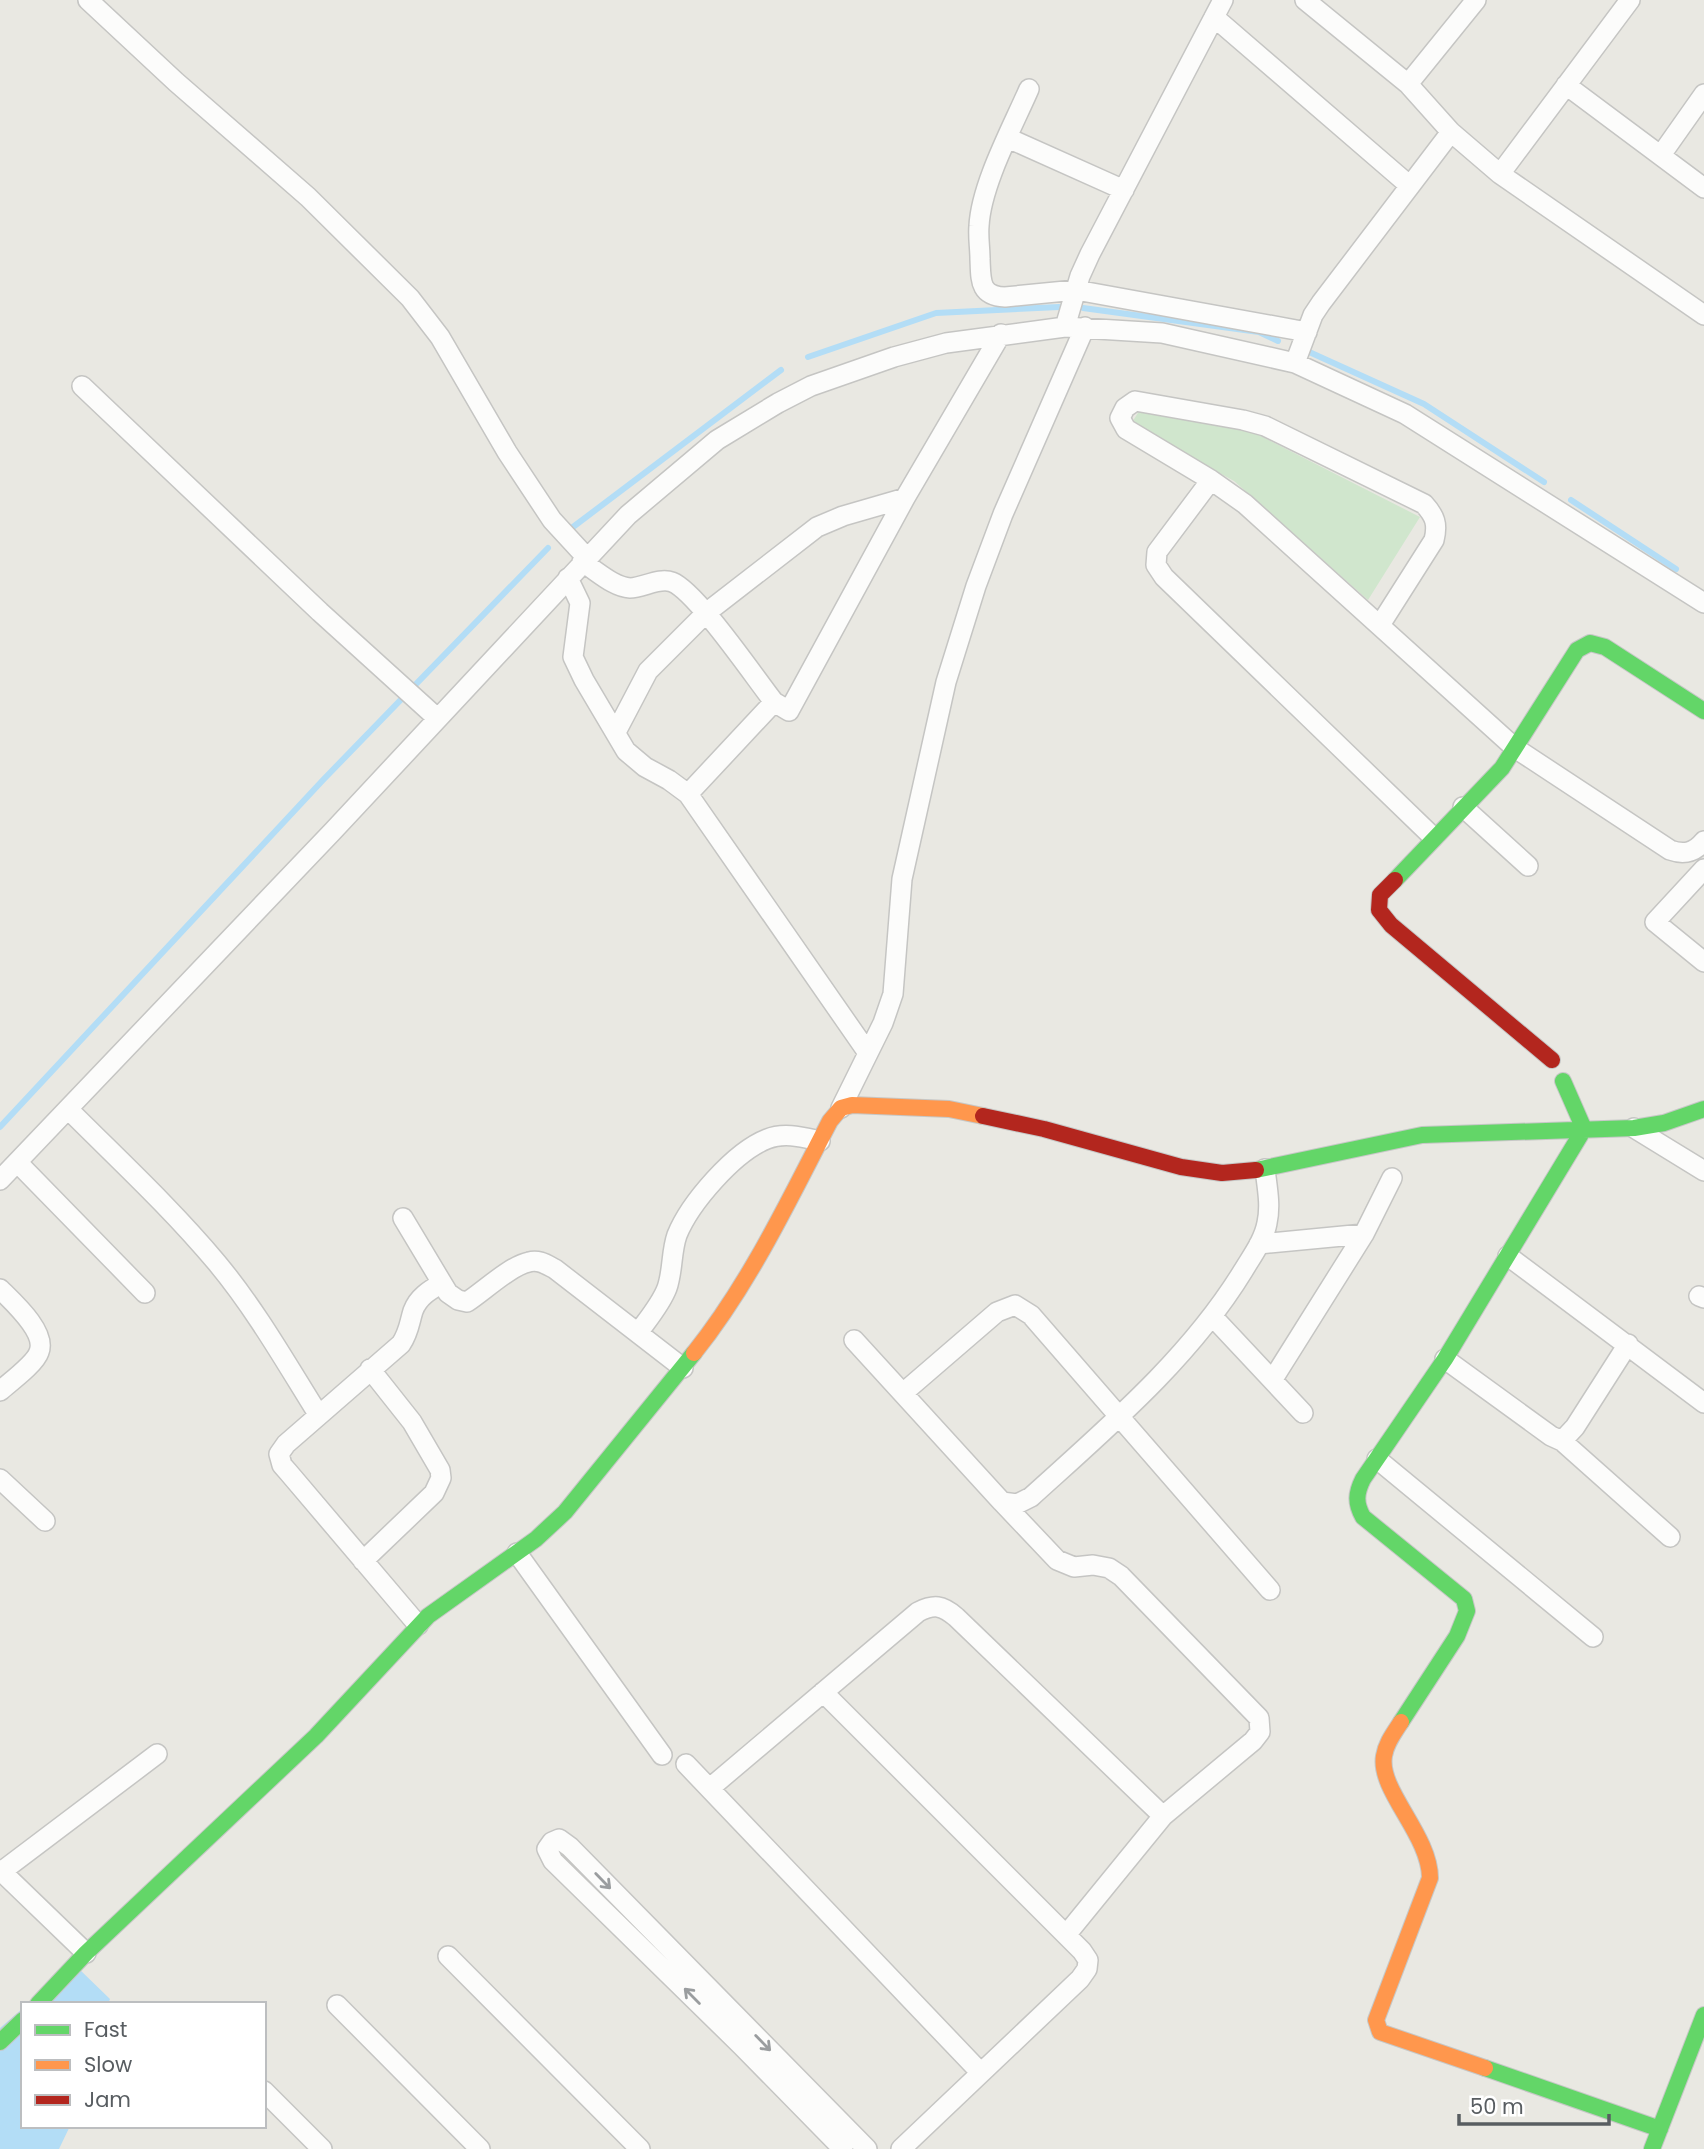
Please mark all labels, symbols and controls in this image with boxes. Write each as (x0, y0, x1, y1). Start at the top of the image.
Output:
one-way arrow (595, 1872, 612, 1889)
one-way arrow (684, 1988, 701, 2005)
legend (21, 2002, 266, 2128)
text: Fast (84, 2015, 127, 2044)
one-way arrow (755, 2034, 772, 2051)
text: Slow (84, 2050, 132, 2079)
scale bar (1459, 2082, 1610, 2126)
text: Jam (84, 2085, 131, 2114)
text: 50 m (1470, 2092, 1524, 2121)

